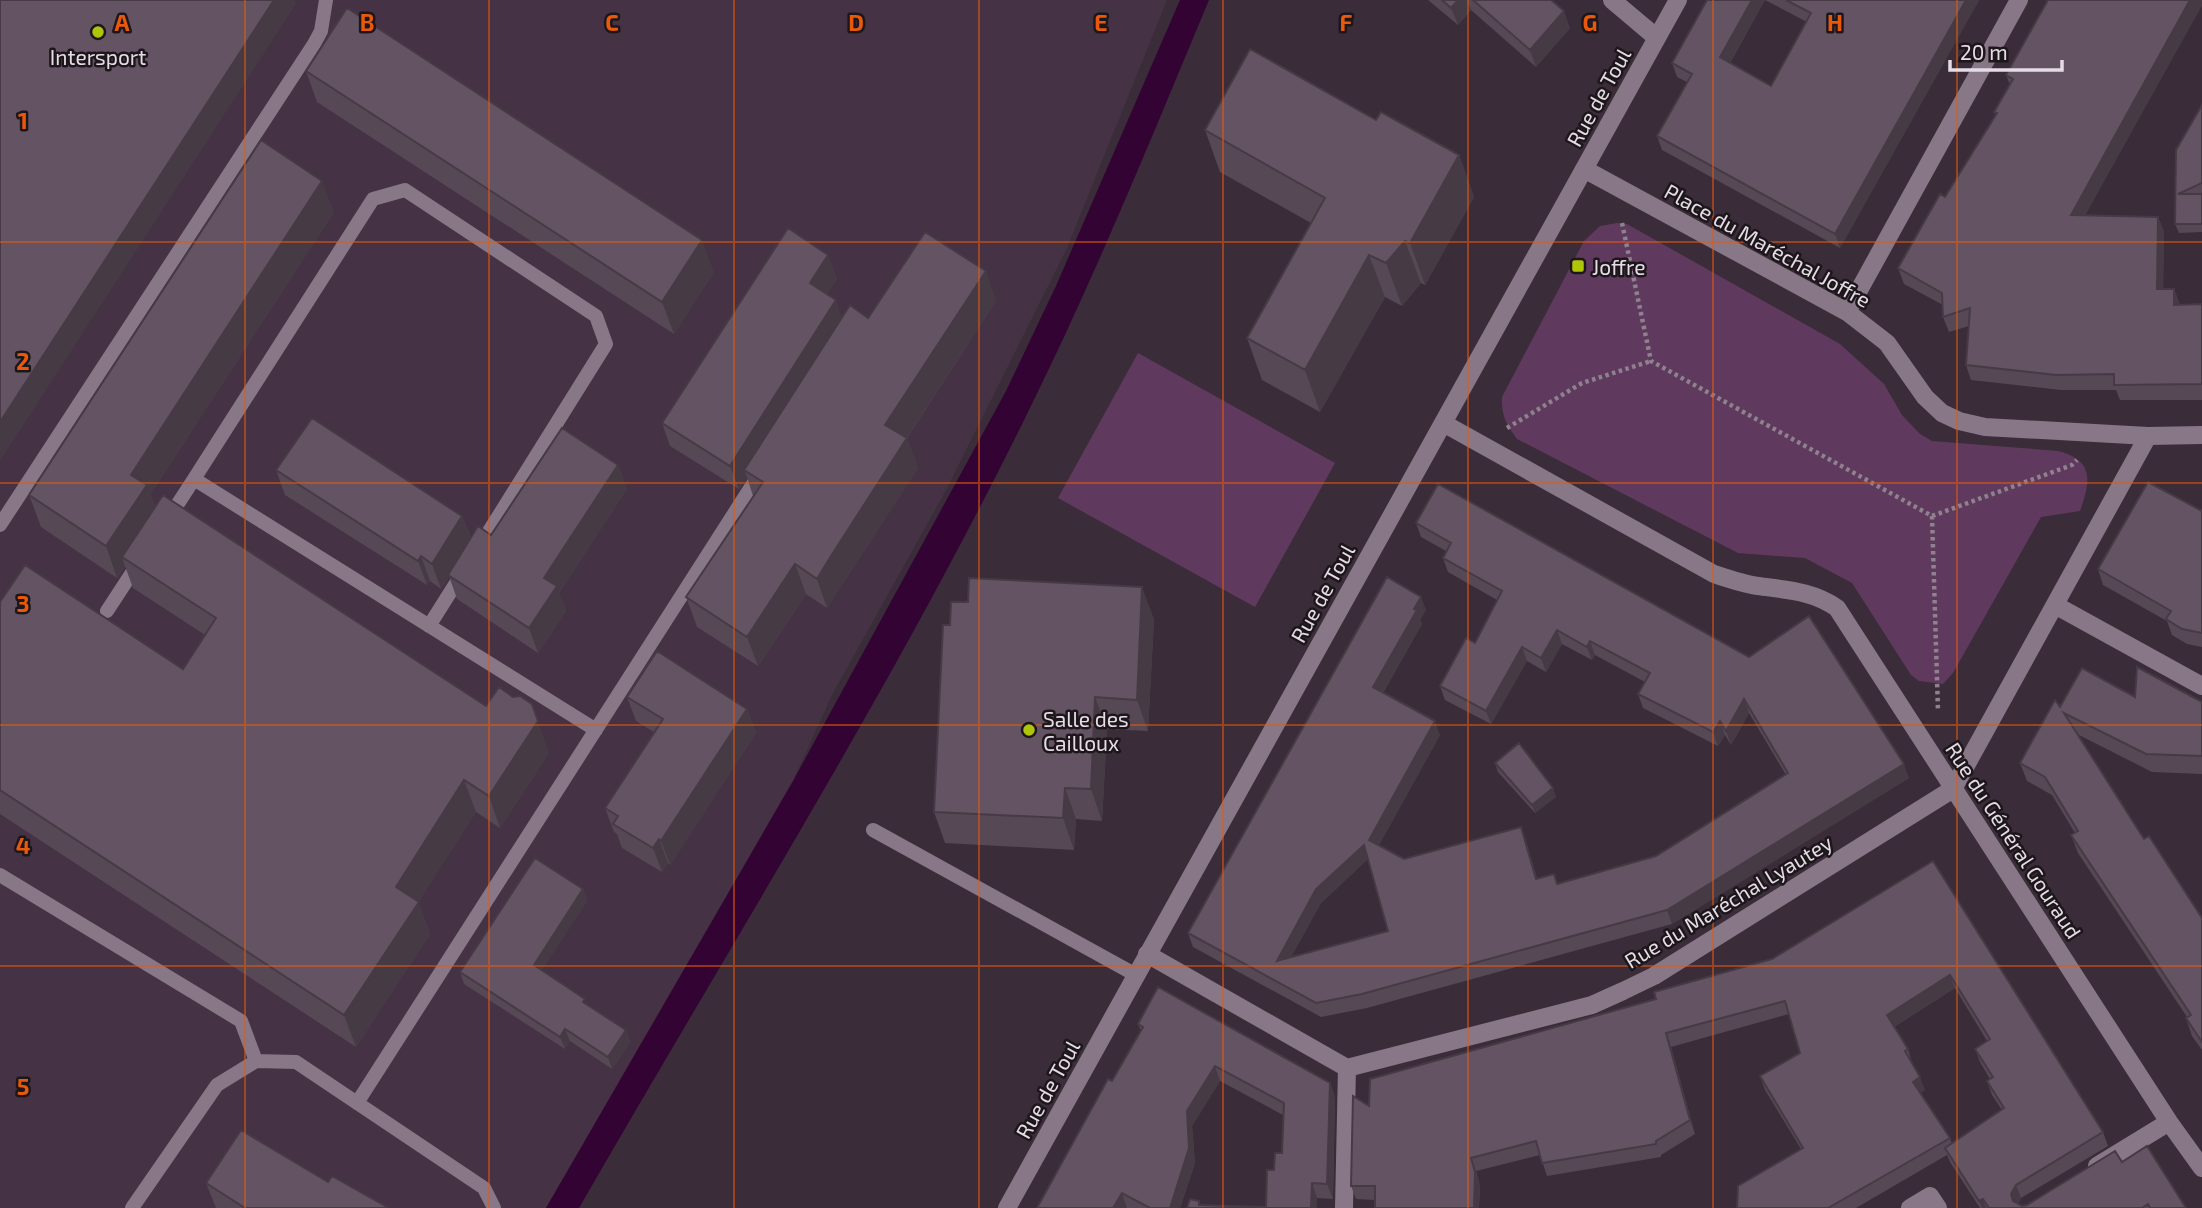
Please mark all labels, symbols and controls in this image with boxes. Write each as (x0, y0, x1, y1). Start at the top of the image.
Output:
text: A (114, 8, 130, 36)
text: B (360, 8, 374, 36)
text: C (605, 8, 619, 36)
text: D (848, 8, 864, 36)
text: E (1094, 8, 1108, 36)
text: F (1340, 8, 1353, 36)
text: G (1583, 8, 1597, 36)
text: H (1827, 8, 1843, 36)
marker: Intersport (90, 24, 106, 40)
scale bar (1950, 28, 2062, 72)
text: 20 m (1960, 39, 2008, 64)
street label: Rue de Toul (1561, 43, 1636, 150)
place label: Intersport (50, 44, 146, 69)
text: 1 (18, 106, 28, 134)
street label: Place du Maréchal Joffre (1661, 178, 1875, 312)
place label: Joffre (1592, 254, 1645, 279)
marker: Joffre (1570, 258, 1586, 274)
text: 2 (16, 347, 30, 375)
street label: Rue de Toul (1285, 539, 1360, 646)
text: 3 (16, 589, 30, 617)
place label: Salle des Cailloux (1043, 706, 1129, 755)
marker: Salle des Cailloux (1021, 722, 1037, 738)
street label: Rue du Général Gouraud (1941, 737, 2087, 943)
street label: Rue du Maréchal Lyautey (1620, 829, 1836, 973)
text: 4 (16, 831, 30, 859)
street label: Rue de Toul (1010, 1035, 1085, 1142)
text: 5 (17, 1072, 29, 1100)

